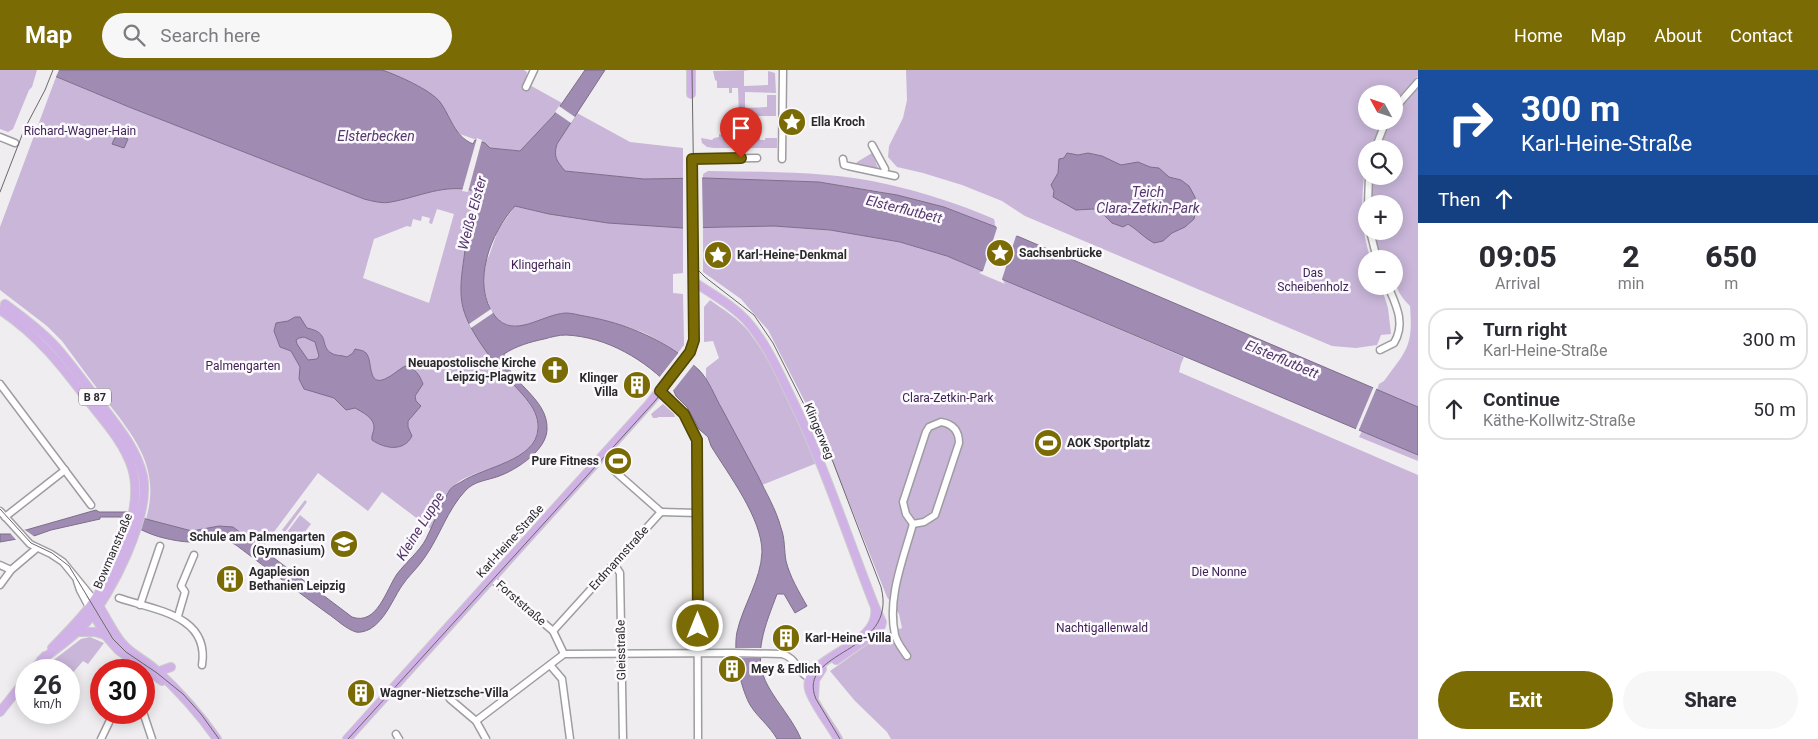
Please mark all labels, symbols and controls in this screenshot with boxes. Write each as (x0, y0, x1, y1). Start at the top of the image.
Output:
search box (102, 13, 452, 58)
text: Map (25, 21, 72, 49)
icon: search (120, 21, 148, 49)
text: Search here (160, 24, 260, 47)
text: Home (1514, 25, 1563, 46)
text: Map (1591, 25, 1626, 46)
text: About (1654, 25, 1702, 46)
text: Contact (1730, 25, 1793, 46)
north arrow (1358, 85, 1402, 130)
map controls (1358, 85, 1403, 295)
text: 300 m (1521, 89, 1620, 130)
icon: right (1438, 90, 1503, 155)
pin (720, 107, 762, 158)
place icon: Ella Kroch (777, 107, 807, 137)
icon: arrive (727, 114, 755, 142)
place label: Ella Kroch (811, 115, 865, 129)
park label: Richard-Wagner-Hain (24, 124, 136, 138)
water label: Elsterbecken (337, 128, 415, 144)
text: Karl-Heine-Straße (1521, 131, 1692, 156)
button: search (1358, 140, 1403, 185)
water label: Weiße Elster (455, 174, 490, 251)
water label: Teich Clara-Zetkin-Park (1096, 184, 1201, 216)
icon: ahead (1490, 185, 1518, 213)
text: Then (1438, 188, 1480, 211)
water label: Elsterflutbett (864, 192, 944, 226)
button: + (1358, 195, 1403, 240)
place icon: Sachsenbrücke (985, 238, 1015, 268)
text: 09:05 (1479, 239, 1557, 274)
text: 2 (1622, 239, 1640, 274)
text: 650 (1705, 239, 1757, 274)
place icon: Karl-Heine-Denkmal (703, 240, 733, 270)
place label: Sachsenbrücke (1019, 246, 1103, 260)
place label: Karl-Heine-Denkmal (737, 248, 847, 262)
button: − (1358, 250, 1403, 295)
park label: Klingerhain (511, 258, 571, 272)
park label: Das Scheibenholz (1277, 266, 1349, 294)
text: Arrival (1495, 274, 1541, 293)
text: min (1618, 274, 1644, 293)
text: m (1724, 274, 1738, 293)
text: Turn right (1483, 318, 1567, 341)
icon: right (1440, 325, 1468, 353)
text: 300 m (1743, 328, 1796, 351)
water label: Elsterflutbett (1243, 336, 1321, 382)
text: Karl-Heine-Straße (1483, 341, 1608, 360)
church icon: Neuapostolische Kirche Leipzig-Plagwitz (540, 355, 570, 385)
place label: Neuapostolische Kirche Leipzig-Plagwitz (408, 356, 537, 384)
park label: Palmengarten (205, 359, 281, 373)
building icon: Klinger Villa (622, 370, 652, 400)
place label: Klinger Villa (580, 371, 619, 399)
road number: B 87 (79, 388, 111, 406)
text: Continue (1483, 388, 1560, 411)
park label: Clara-Zetkin-Park (902, 391, 995, 405)
icon: ahead (1440, 395, 1468, 423)
text: 50 m (1753, 398, 1796, 421)
street label: Klingerweg (801, 401, 837, 461)
text: Käthe-Kollwitz-Straße (1483, 411, 1635, 430)
sports icon: AOK Sportplatz (1033, 428, 1063, 458)
place label: AOK Sportplatz (1067, 436, 1150, 450)
sports icon: Pure Fitness (603, 446, 633, 476)
place label: Pure Fitness (531, 454, 599, 468)
water label: Kleine Luppe (393, 489, 447, 563)
street label: Karl-Heine-Straße (474, 502, 546, 580)
street label: Bowmanstraße (91, 511, 135, 591)
street label: Erdmannstraße (586, 523, 652, 593)
school or university icon: Schule am Palmengarten (Gymnasium) (329, 529, 359, 559)
place label: Schule am Palmengarten (Gymnasium) (189, 530, 325, 558)
building icon: Agaplesion Bethanien Leipzig (215, 564, 245, 594)
place label: Agaplesion Bethanien Leipzig (249, 565, 346, 593)
park label: Die Nonne (1191, 565, 1247, 579)
street label: Forststraße (493, 578, 549, 628)
position arrow (671, 599, 723, 651)
street label: Gleisstraße (613, 620, 629, 680)
park label: Nachtigallenwald (1056, 621, 1148, 635)
building icon: Karl-Heine-Villa (771, 623, 801, 653)
place label: Karl-Heine-Villa (805, 631, 892, 645)
building icon: Mey & Edlich (717, 654, 747, 684)
speed limit sign: 30 (90, 659, 155, 724)
place label: Mey & Edlich (751, 662, 821, 676)
text: 26 (33, 671, 62, 700)
button: Exit (1438, 671, 1613, 729)
button: Share (1623, 671, 1798, 729)
building icon: Wagner-Nietzsche-Villa (346, 678, 376, 708)
place label: Wagner-Nietzsche-Villa (380, 686, 509, 700)
text: km/h (33, 697, 62, 711)

